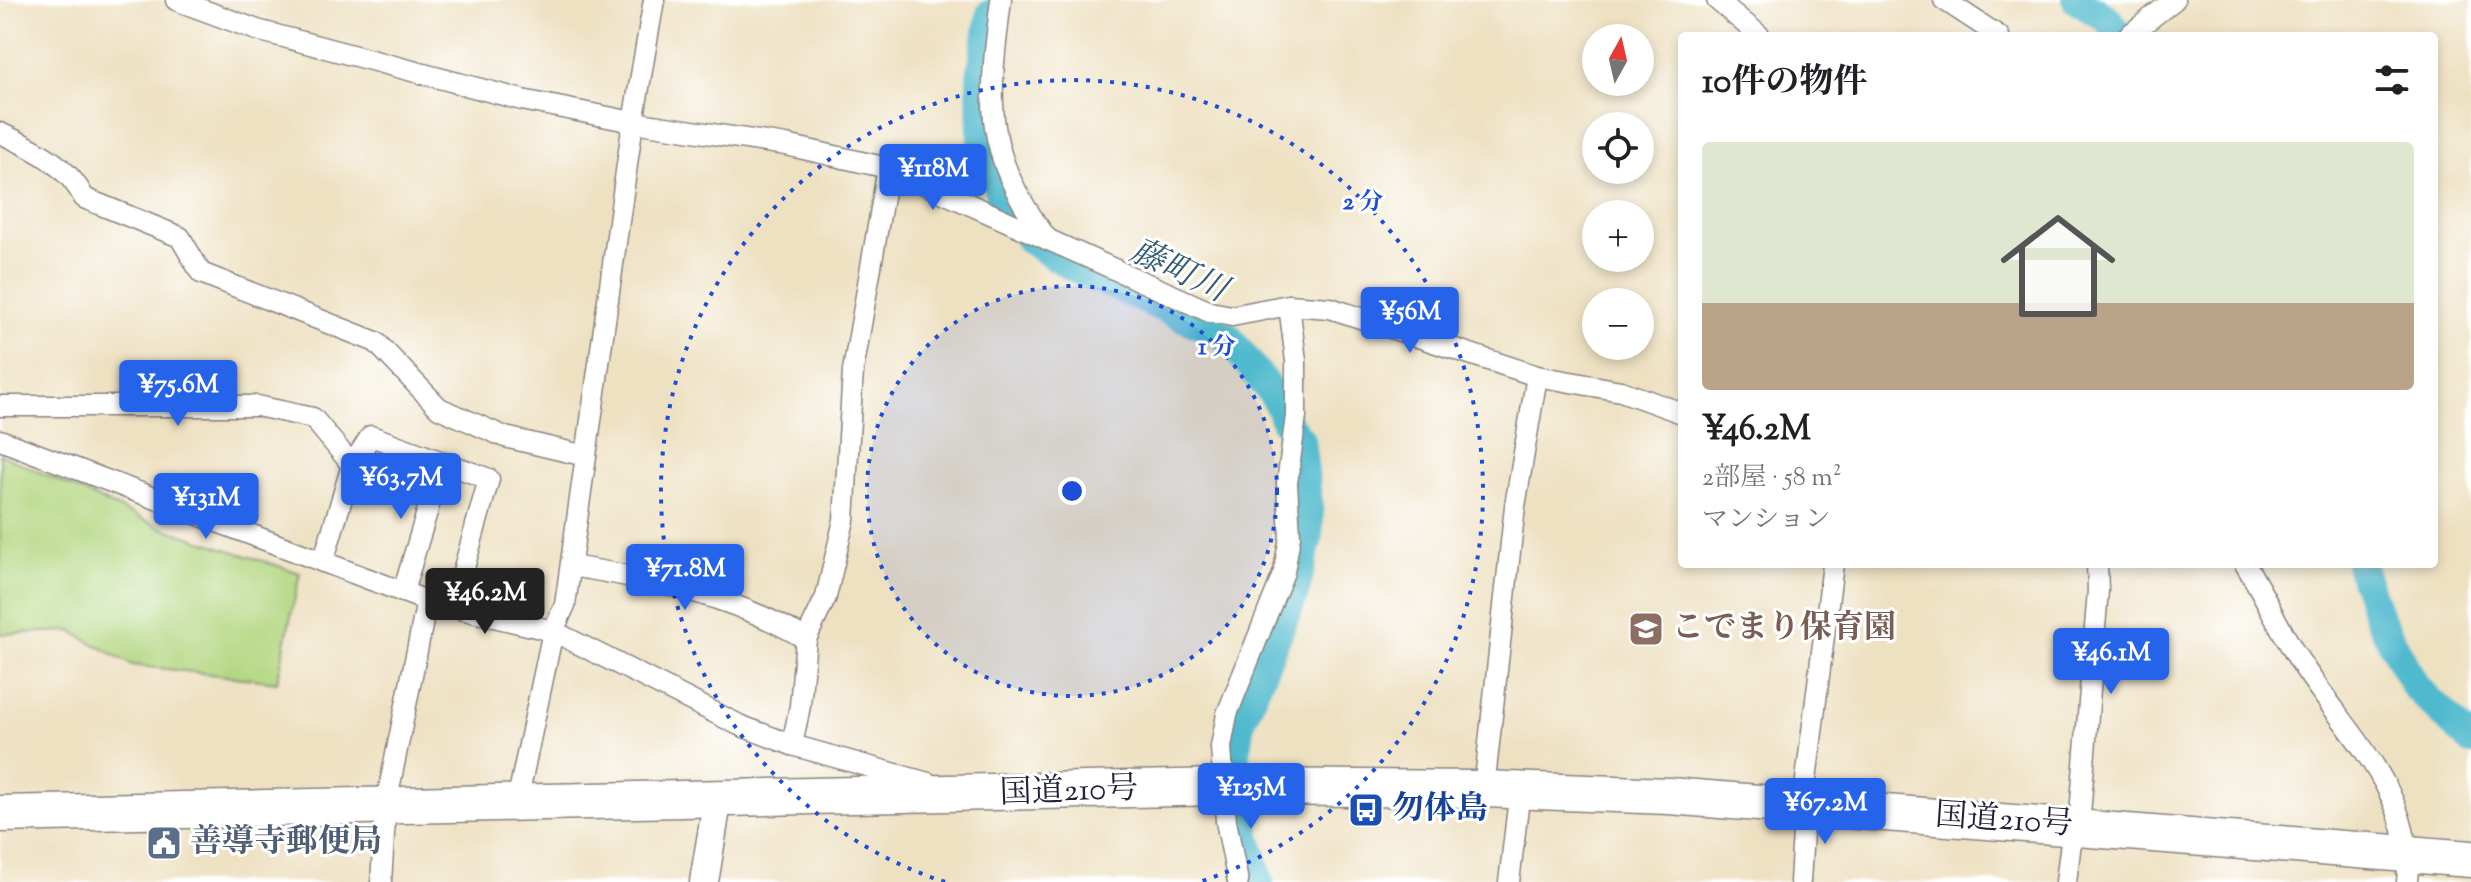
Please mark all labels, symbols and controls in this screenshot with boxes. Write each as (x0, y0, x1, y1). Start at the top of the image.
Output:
north arrow (1582, 24, 1654, 96)
map controls (1582, 24, 1654, 360)
icon: filters (2370, 58, 2414, 102)
text: 10件の物件 (1702, 59, 1867, 108)
button: locate (1582, 112, 1654, 184)
pin: ¥118M (877, 144, 989, 212)
text: ¥118M (897, 151, 969, 188)
text: 2 分 (1343, 186, 1383, 220)
icon: home (1986, 194, 2130, 338)
button: + (1582, 200, 1654, 272)
water label: 藤町川 (1121, 228, 1238, 317)
pin: ¥56M (1363, 287, 1457, 355)
button: − (1582, 288, 1654, 360)
text: ¥56M (1379, 294, 1441, 331)
text: 1 分 (1198, 331, 1236, 365)
pin: ¥75.6M (113, 360, 243, 428)
text: ¥75.6M (137, 367, 219, 404)
text: ¥46.2M (1702, 406, 1811, 455)
pin: ¥63.7M (336, 453, 466, 521)
text: ¥63.7M (359, 460, 443, 497)
text: 2部屋 · 58 m² (1702, 460, 1842, 497)
pin: ¥131M (150, 473, 262, 541)
centre of rings (1058, 477, 1086, 505)
text: ¥131M (172, 480, 240, 517)
text: マンション (1702, 502, 1831, 539)
pin: ¥71.8M (620, 544, 750, 612)
text: ¥71.8M (644, 551, 726, 588)
pin: ¥46.2M (420, 568, 550, 636)
text: ¥46.2M (443, 575, 527, 612)
place label: こでまり保育園 (1672, 606, 1896, 652)
school or university icon: こでまり保育園 (1627, 610, 1665, 648)
pin: ¥46.1M (2046, 628, 2176, 696)
text: ¥46.1M (2071, 635, 2151, 672)
pin: ¥125M (1195, 763, 1307, 831)
street label: 国道210号 (999, 767, 1139, 817)
text: ¥125M (1216, 770, 1286, 807)
pin: ¥67.2M (1760, 778, 1890, 846)
text: ¥67.2M (1783, 785, 1867, 822)
place label: 勿体島 (1392, 787, 1488, 833)
bus stop icon: 勿体島 (1347, 791, 1385, 829)
street label: 国道210号 (1933, 793, 2075, 849)
place label: 善導寺郵便局 (190, 820, 382, 866)
public building icon: 善導寺郵便局 (145, 824, 183, 862)

